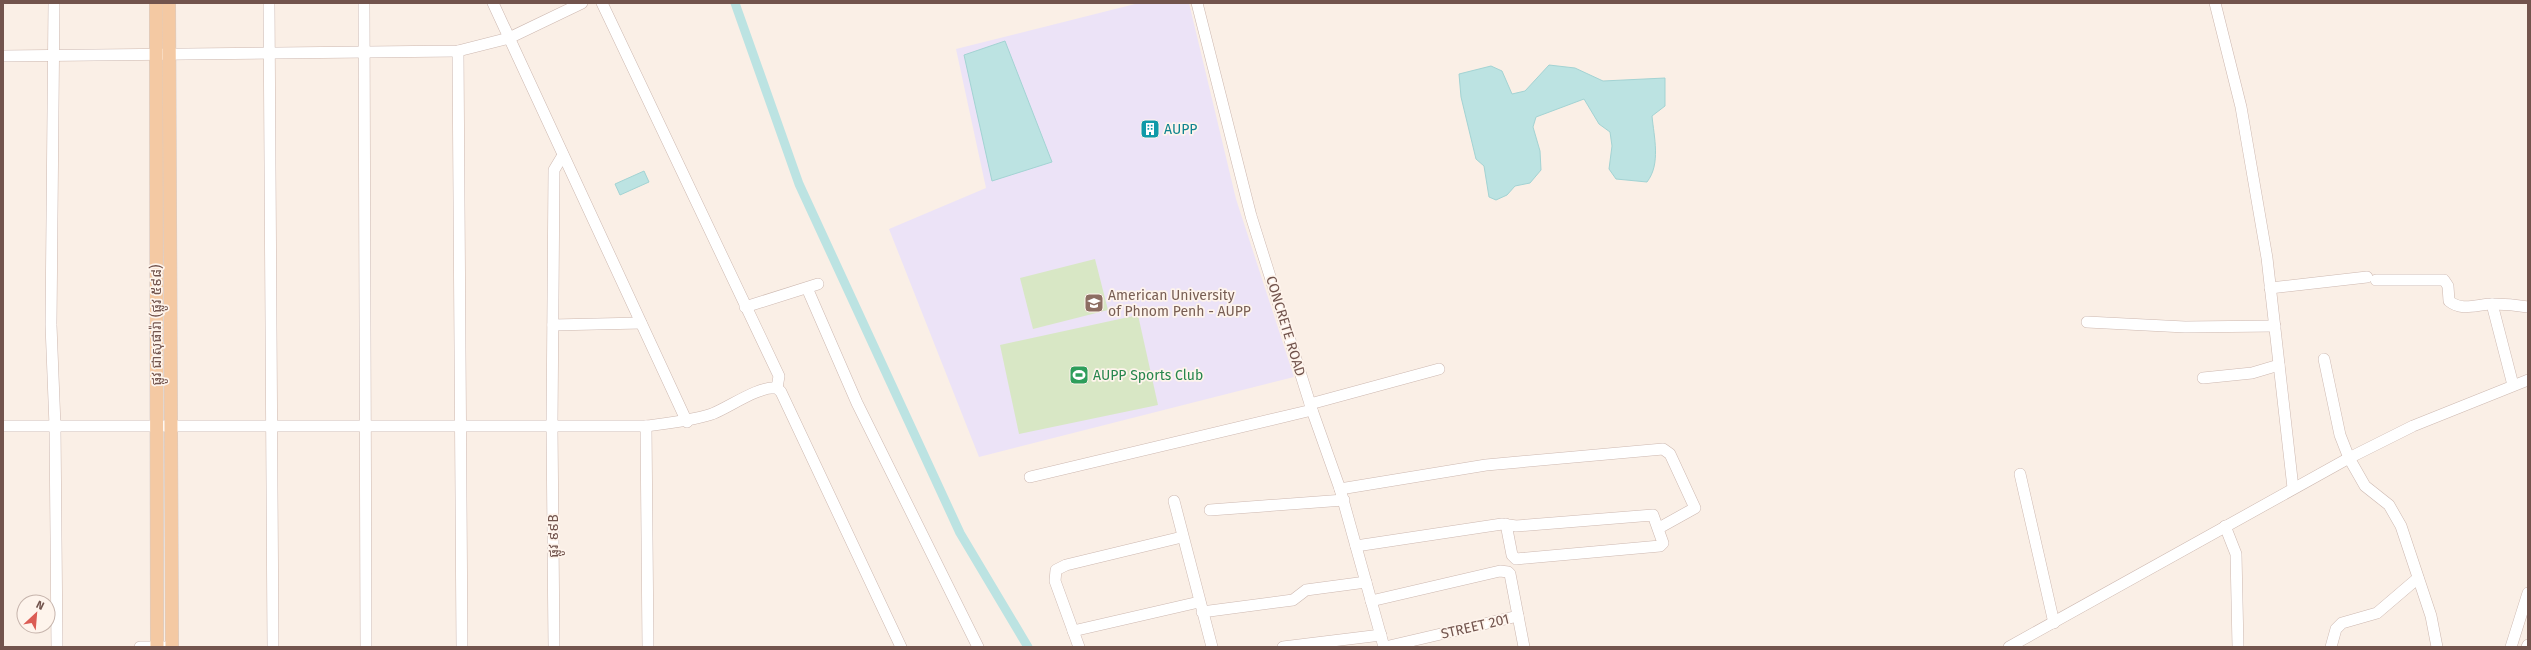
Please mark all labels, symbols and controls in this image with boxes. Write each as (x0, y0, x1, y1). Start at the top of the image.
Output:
building icon: AUPP (1139, 118, 1161, 140)
place label: AUPP (1164, 121, 1197, 138)
street label: ផ្លូវ ជាសុផារ៉ា (ផ្លូវ ៥៩៨) (148, 264, 168, 386)
street label: CONCRETE ROAD (1262, 274, 1309, 378)
place label: American University of Phnom Penh - AUPP (1108, 287, 1251, 320)
school or university icon: American University of Phnom Penh - AUPP (1083, 292, 1105, 314)
sports icon: AUPP Sports Club (1068, 364, 1090, 386)
place label: AUPP Sports Club (1093, 367, 1203, 384)
street label: ផ្លូវ ៩៩B (545, 514, 565, 558)
north arrow (16, 594, 56, 634)
text: N (34, 598, 46, 613)
street label: STREET 201 (1439, 610, 1511, 643)

